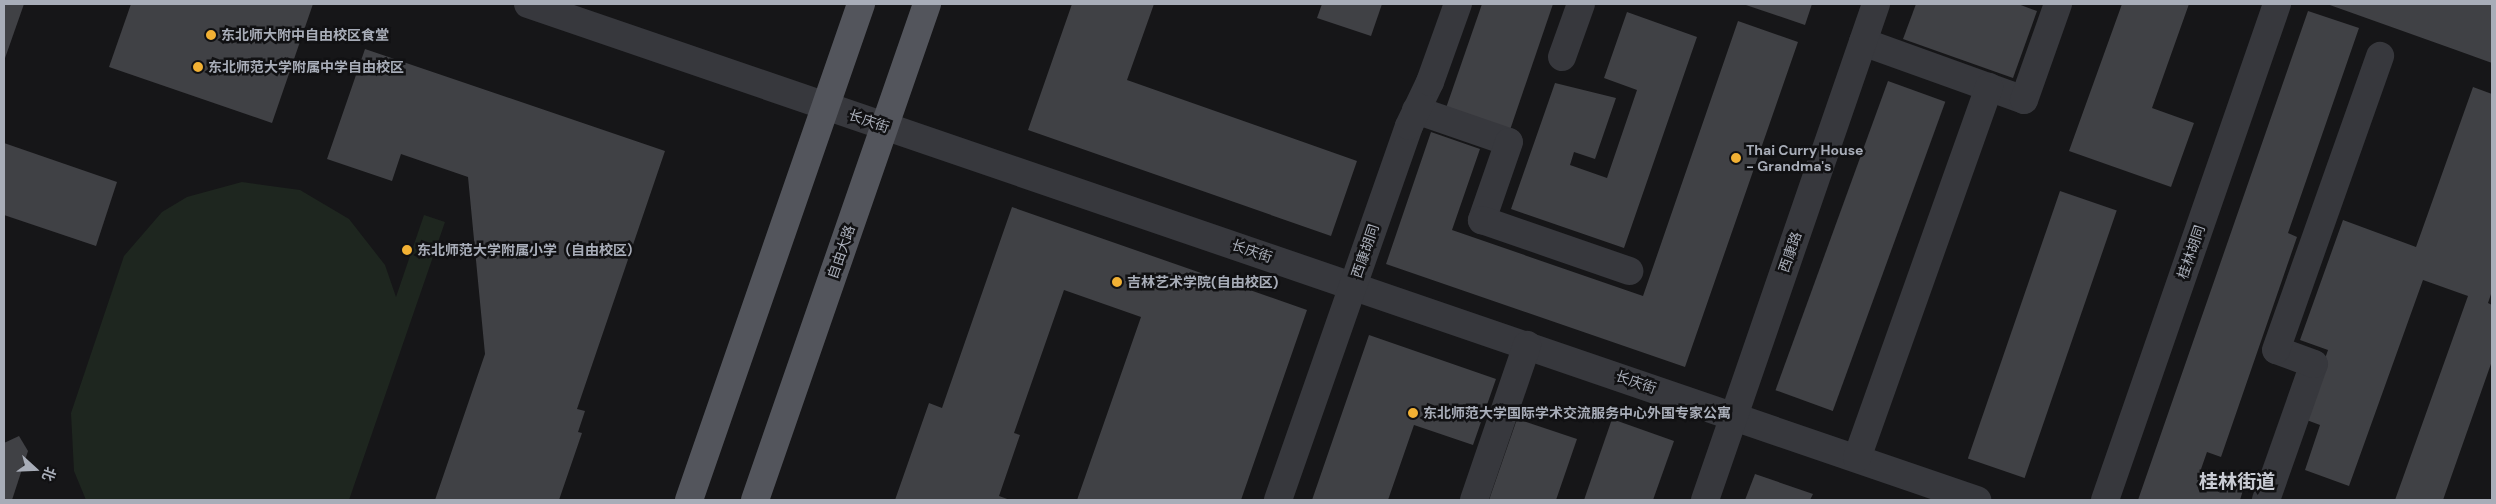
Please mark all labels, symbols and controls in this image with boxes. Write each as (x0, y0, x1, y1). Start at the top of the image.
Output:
place label: 东北师大附中自由校区食堂 (221, 27, 389, 43)
marker: 东北师大附中自由校区食堂 (205, 29, 217, 41)
place label: 东北师范大学附属中学自由校区 (208, 59, 404, 75)
marker: 东北师范大学附属中学自由校区 (192, 61, 204, 73)
street label: 长庆街 (846, 106, 892, 136)
place label: Thai Curry House - Grandma's (1746, 142, 1864, 174)
marker: Thai Curry House - Grandma's (1730, 152, 1742, 164)
street label: 西康胡同 (1348, 222, 1382, 280)
street label: 自由大路 (824, 223, 858, 281)
street label: 桂林胡同 (2174, 223, 2208, 281)
street label: 西康路 (1775, 229, 1805, 275)
street label: 长庆街 (1229, 236, 1275, 266)
place label: 东北师范大学附属小学（自由校区） (417, 242, 641, 258)
marker: 东北师范大学附属小学（自由校区） (401, 244, 413, 256)
place label: 吉林艺术学院(自由校区) (1127, 274, 1278, 290)
marker: 吉林艺术学院(自由校区) (1111, 276, 1123, 288)
street label: 长庆街 (1613, 367, 1659, 397)
place label: 东北师范大学国际学术交流服务中心外国专家公寓 (1423, 405, 1731, 421)
marker: 东北师范大学国际学术交流服务中心外国专家公寓 (1407, 407, 1419, 419)
north arrow (10, 444, 60, 494)
text: 北 (38, 464, 60, 484)
district label: 桂林街道 (2199, 471, 2275, 493)

